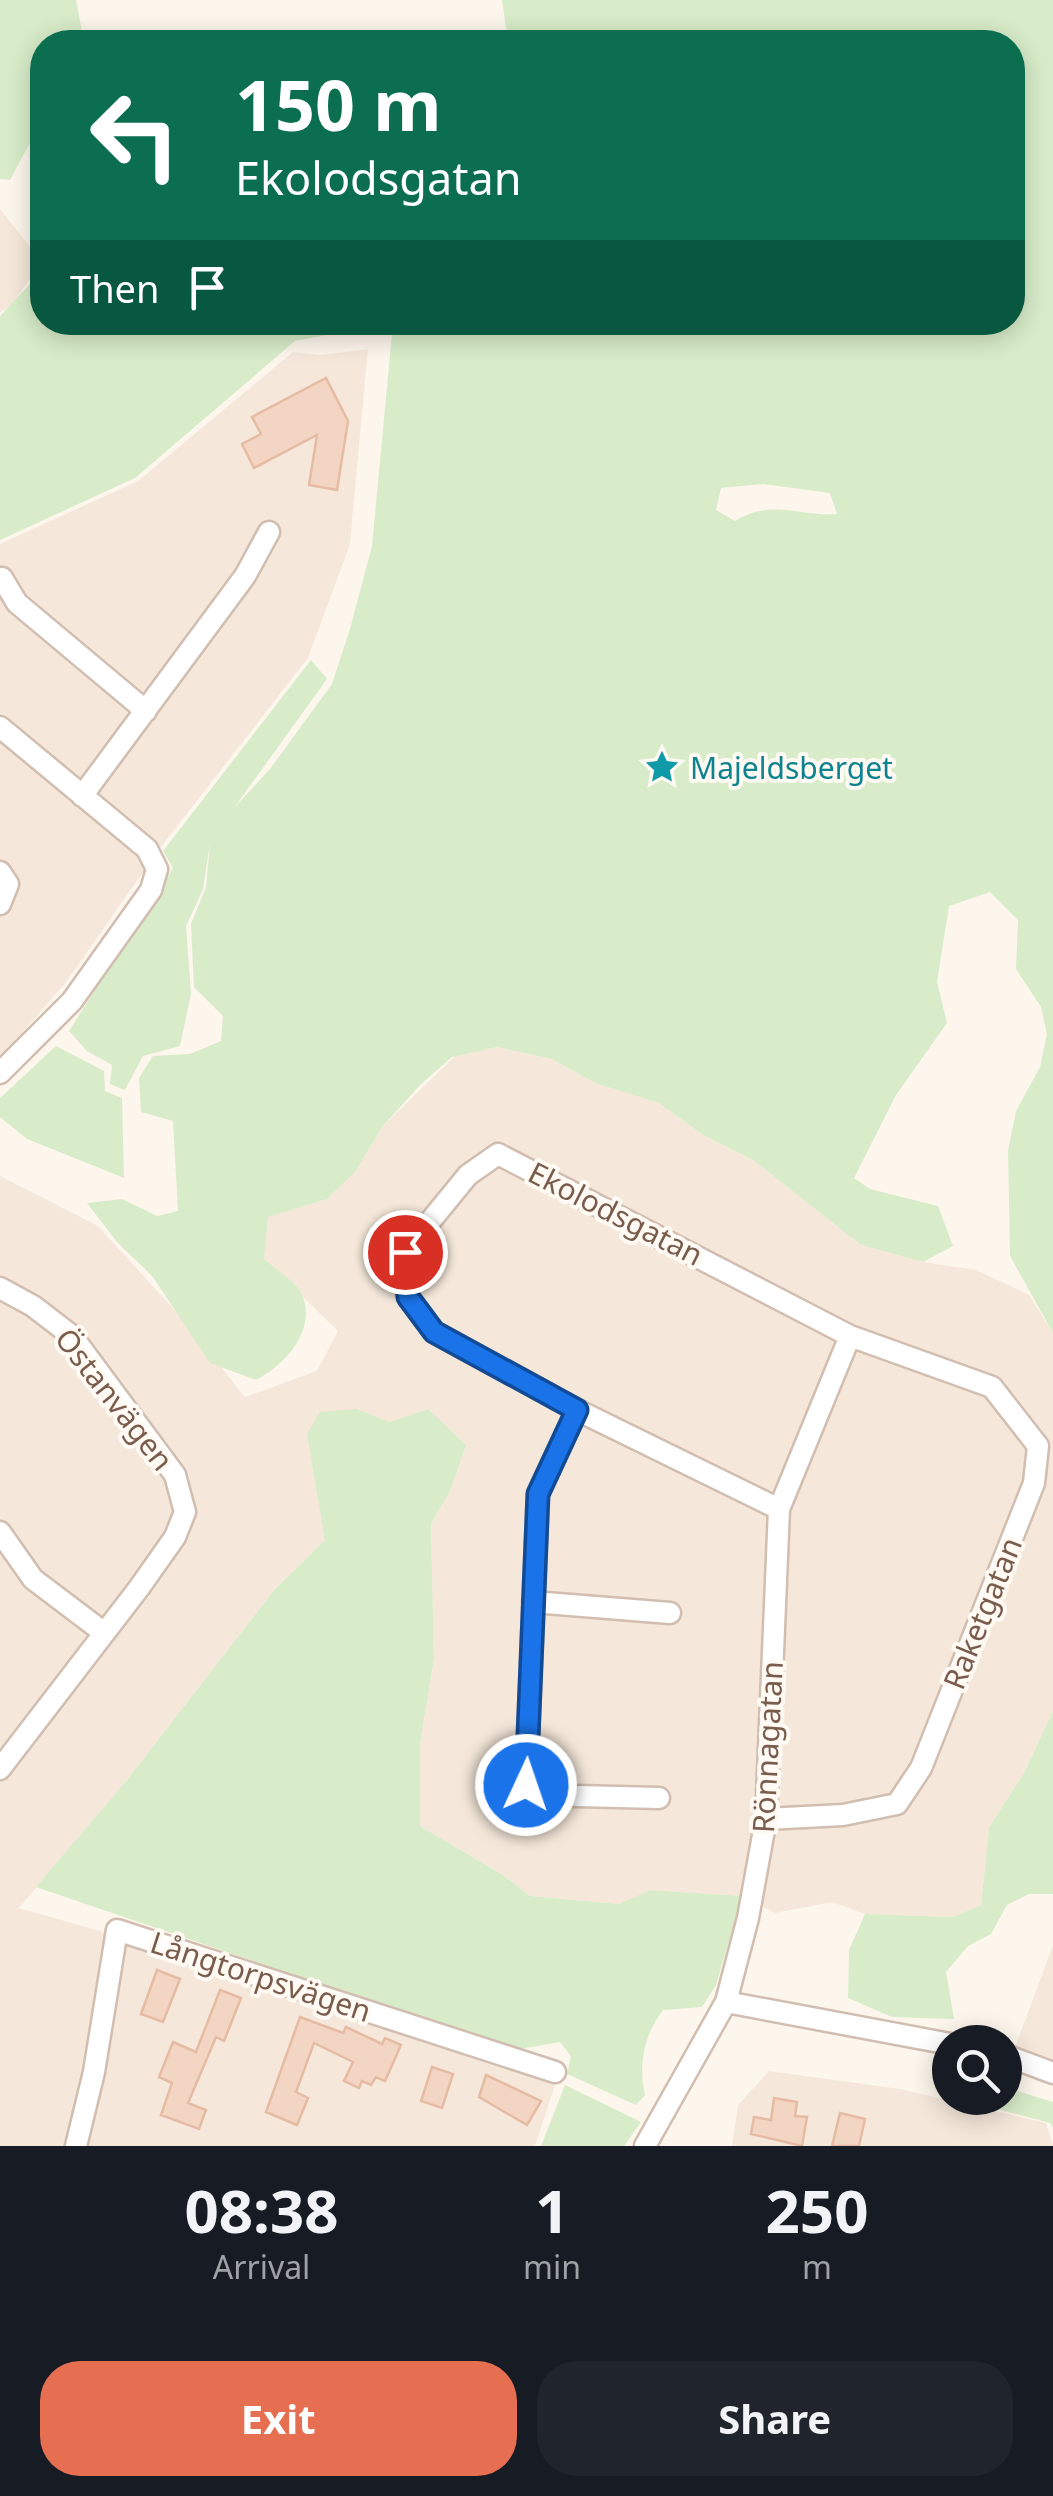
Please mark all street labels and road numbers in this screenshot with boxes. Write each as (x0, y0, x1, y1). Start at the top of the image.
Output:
street label: Ekolodsgatan (522, 1151, 710, 1275)
street label: Östanvägen (47, 1319, 183, 1479)
street label: Raketgatan (933, 1531, 1031, 1695)
street label: Rönnagatan (742, 1660, 792, 1834)
street label: Långtorpsvägen (145, 1921, 377, 2031)

